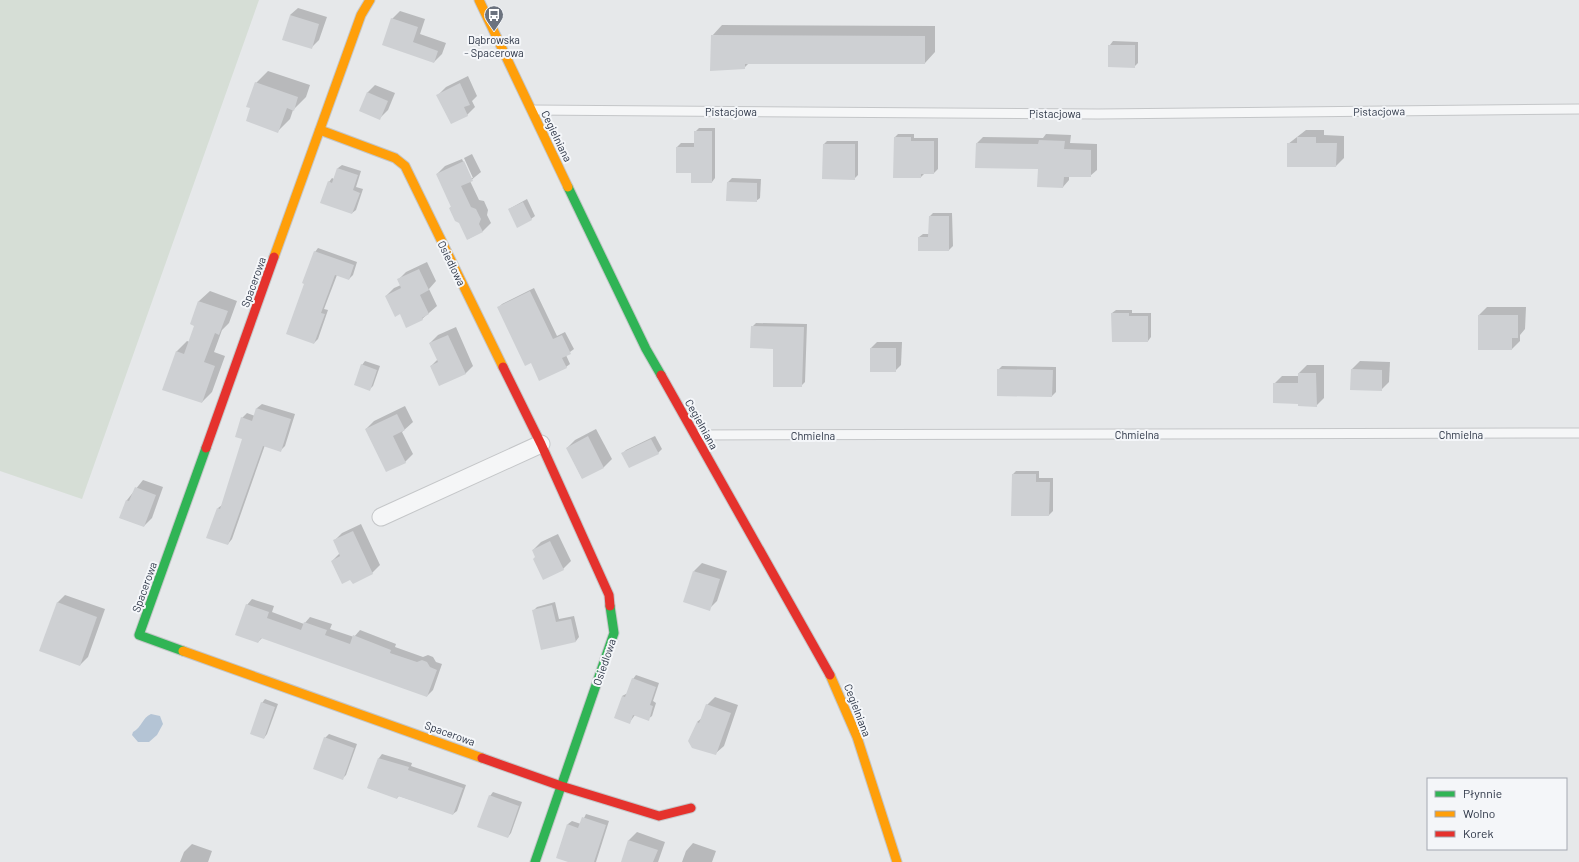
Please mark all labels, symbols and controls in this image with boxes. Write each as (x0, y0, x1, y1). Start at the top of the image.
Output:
bus stop icon: Dąbrowska - Spacerowa (483, 4, 505, 32)
place label: Dąbrowska - Spacerowa (464, 33, 524, 59)
street label: Pistacjowa (1353, 104, 1405, 118)
street label: Pistacjowa (705, 105, 757, 118)
street label: Pistacjowa (1029, 107, 1081, 120)
street label: Cegielniana (539, 108, 575, 164)
street label: Osiedlowa (436, 238, 468, 288)
street label: Spacerowa (238, 255, 268, 309)
street label: Cegielniana (683, 397, 721, 451)
street label: Chmielna (1115, 428, 1159, 441)
street label: Chmielna (1439, 428, 1483, 441)
street label: Chmielna (791, 429, 835, 442)
street label: Spacerowa (129, 560, 159, 614)
street label: Osiedlowa (590, 637, 618, 687)
street label: Cegielniana (842, 682, 874, 738)
street label: Spacerowa (423, 718, 477, 748)
legend (1427, 778, 1567, 850)
text: Płynnie (1463, 786, 1502, 800)
text: Wolno (1463, 806, 1495, 820)
text: Korek (1463, 826, 1493, 840)

